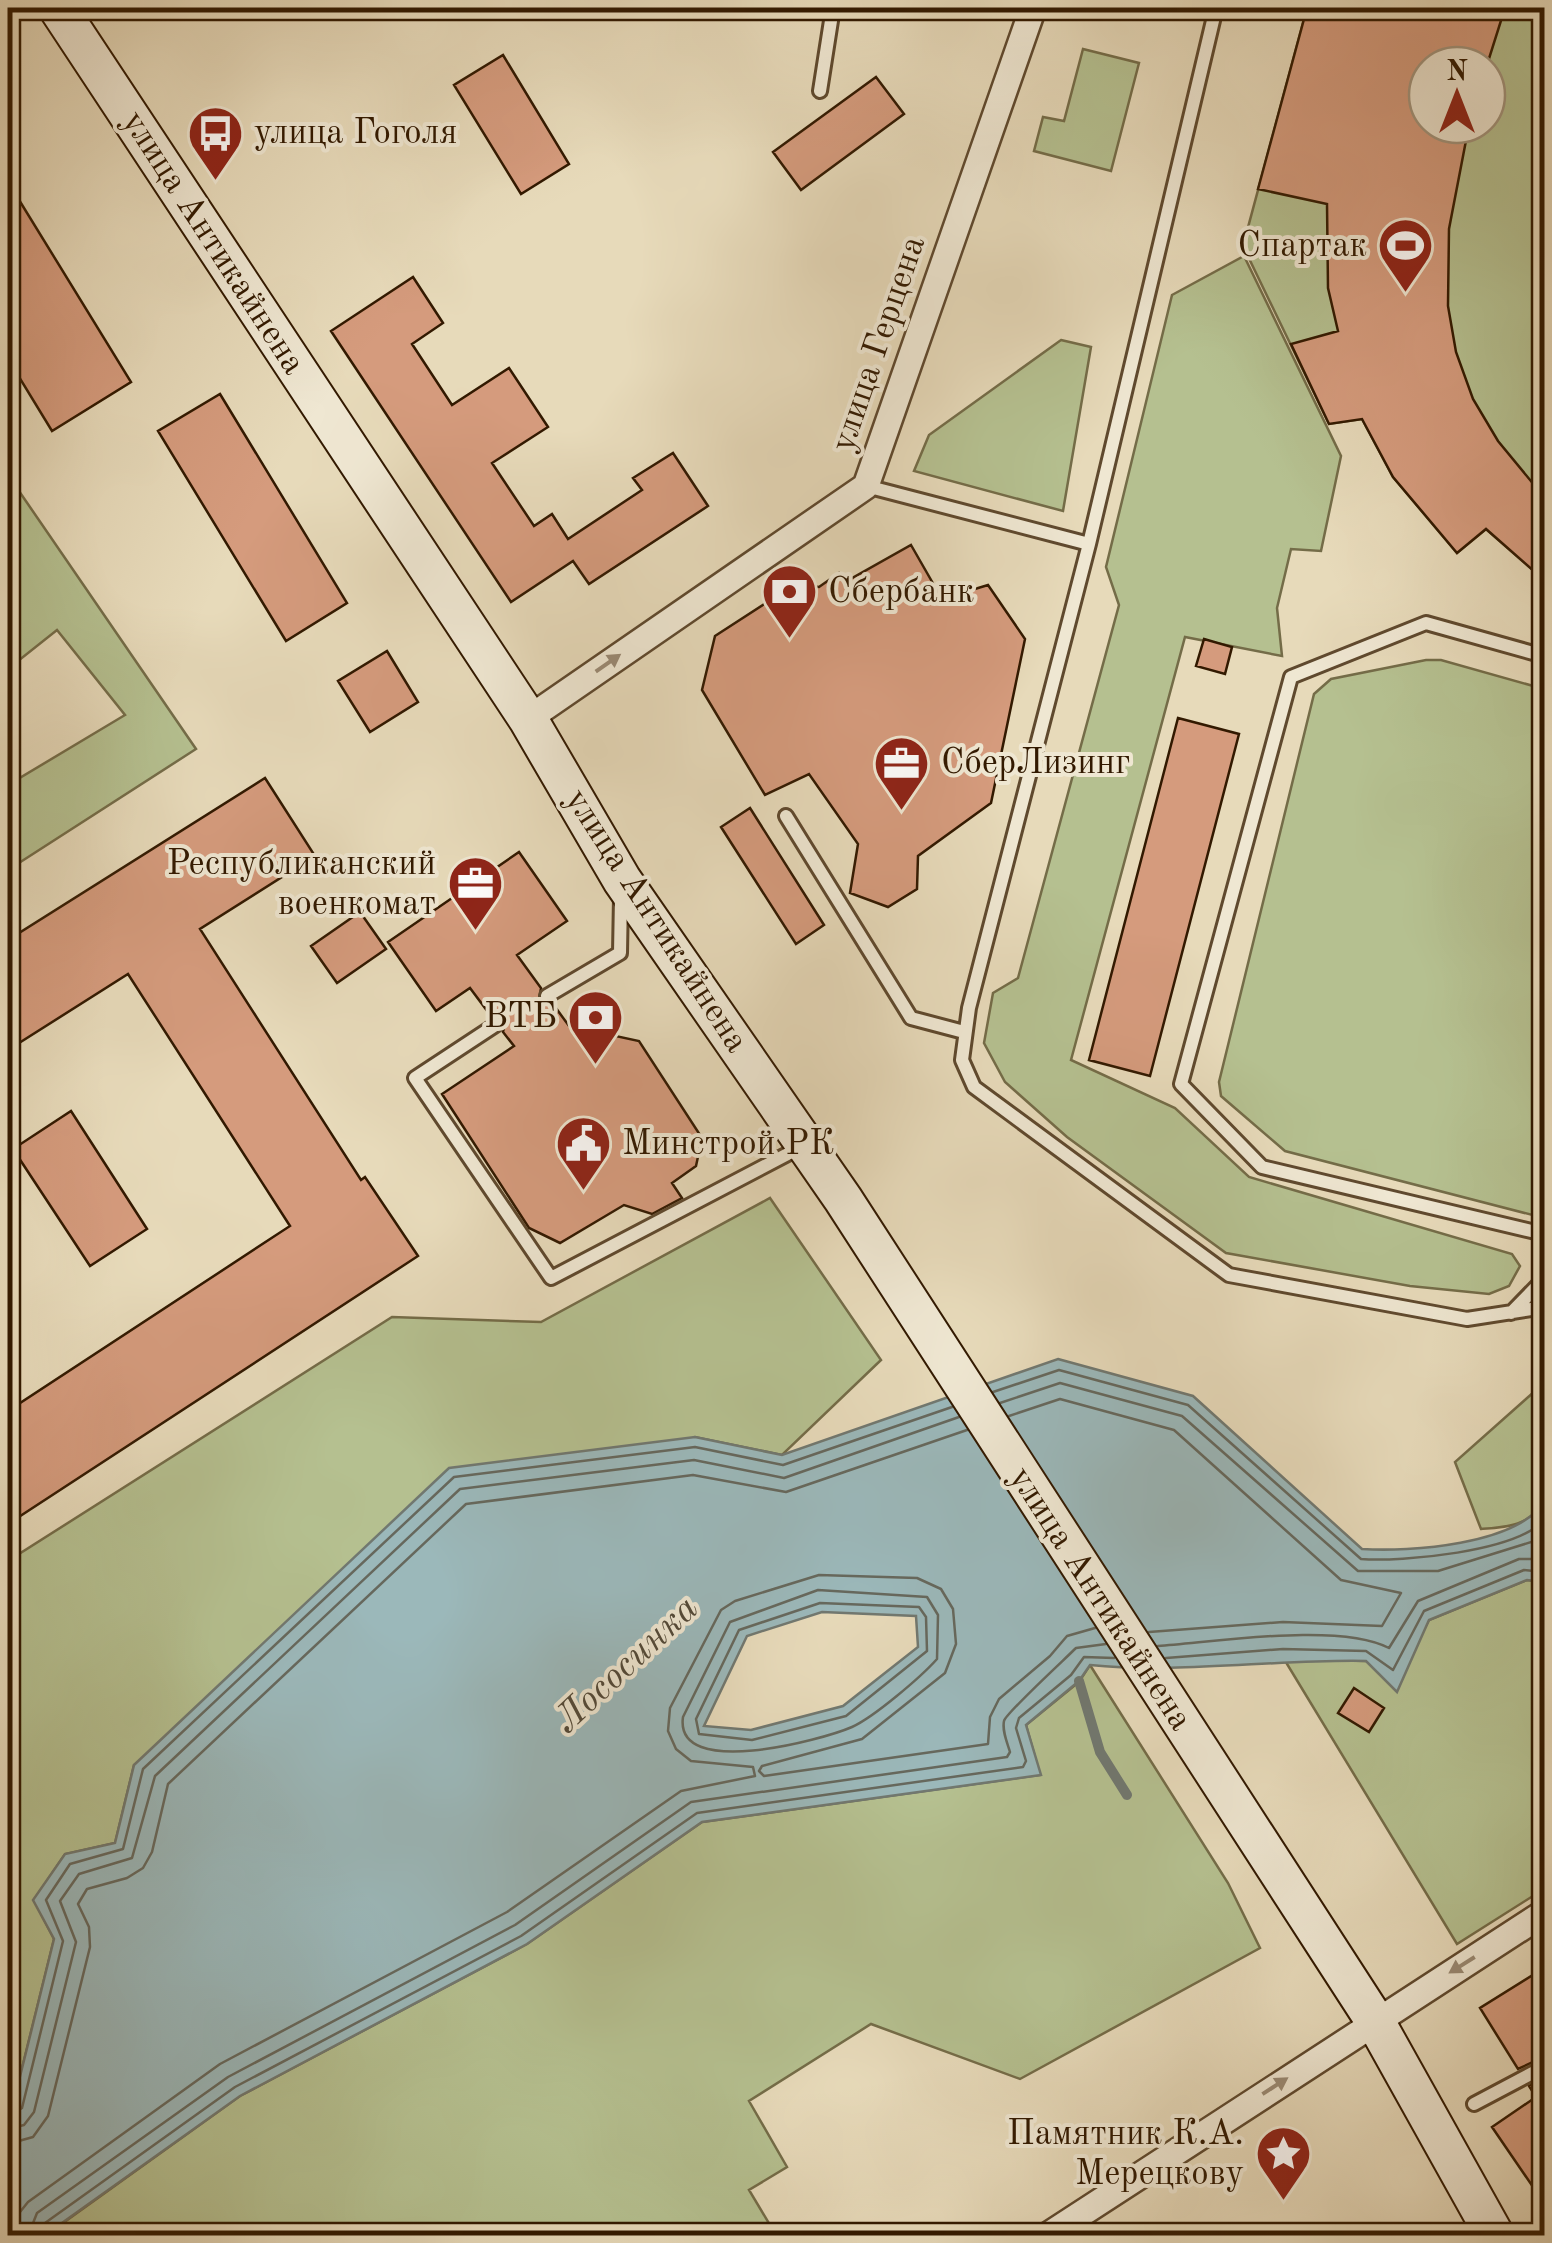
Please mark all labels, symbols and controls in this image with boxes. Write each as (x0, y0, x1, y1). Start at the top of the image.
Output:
north arrow (1407, 45, 1507, 145)
text: N (1446, 59, 1468, 87)
bus stop icon: улица Гоголя (185, 103, 245, 182)
street label: улица Антикайнена (115, 105, 311, 381)
place label: улица Гоголя (254, 116, 458, 151)
sports icon: Спартак (1376, 216, 1436, 295)
place label: Спартак (1238, 229, 1367, 264)
street label: улица Герцена (826, 232, 932, 456)
bank icon: Сбербанк (759, 562, 819, 641)
place label: Сбербанк (828, 575, 974, 610)
one-way arrow (594, 654, 621, 673)
office icon: СберЛизинг (872, 733, 932, 812)
place label: СберЛизинг (941, 746, 1131, 781)
street label: улица Антикайнена (558, 783, 754, 1059)
place label: Республиканский военкомат (167, 847, 436, 922)
office icon: Республиканский военкомат (445, 854, 505, 933)
bank icon: ВТБ (566, 987, 626, 1066)
place label: ВТБ (484, 1000, 557, 1035)
public building icon: Минстрой РК (553, 1114, 613, 1193)
place label: Минстрой РК (622, 1127, 835, 1162)
street label: улица Антикайнена (1002, 1461, 1198, 1737)
water label: Лососинка (548, 1589, 706, 1741)
one-way arrow (1448, 1956, 1476, 1973)
one-way arrow (1261, 2077, 1289, 2096)
place label: Памятник К.А. Мерецкову (1007, 2117, 1244, 2192)
place icon: Памятник К.А. Мерецкову (1253, 2124, 1313, 2203)

